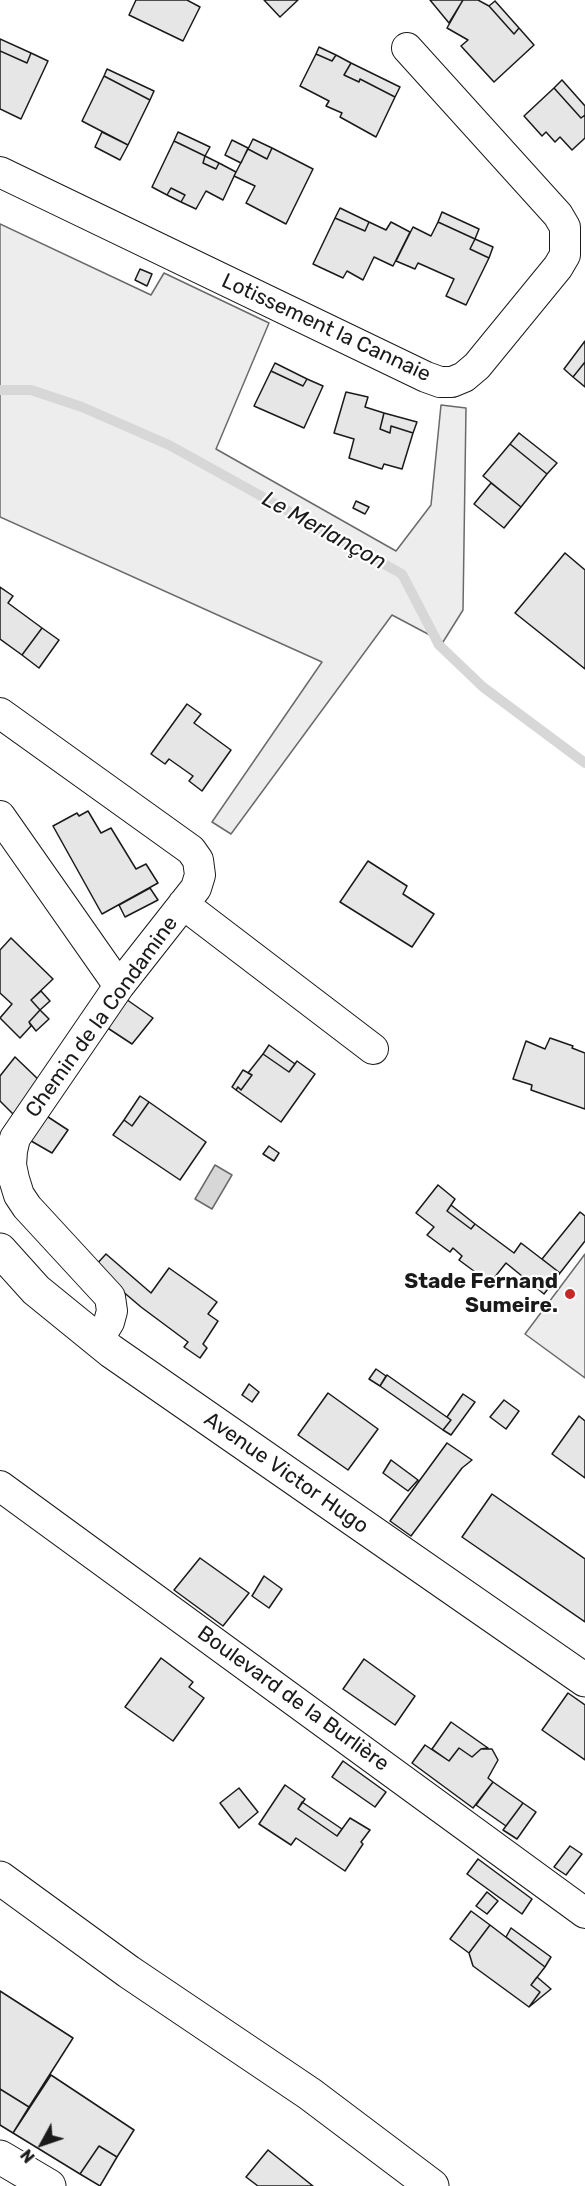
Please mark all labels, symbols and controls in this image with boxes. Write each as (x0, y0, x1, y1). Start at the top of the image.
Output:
street label: Lotissement la Cannaie (217, 268, 435, 388)
water label: Le Merlançon (257, 486, 391, 576)
street label: Chemin de la Condamine (21, 912, 183, 1122)
place label: Stade Fernand Sumeire. (404, 1269, 558, 1319)
marker: Stade Fernand Sumeire. (563, 1287, 577, 1301)
street label: Avenue Victor Hugo (199, 1407, 373, 1539)
street label: Boulevard de la Burlière (192, 1621, 394, 1777)
north arrow (12, 2114, 72, 2174)
text: N (17, 2145, 39, 2166)

